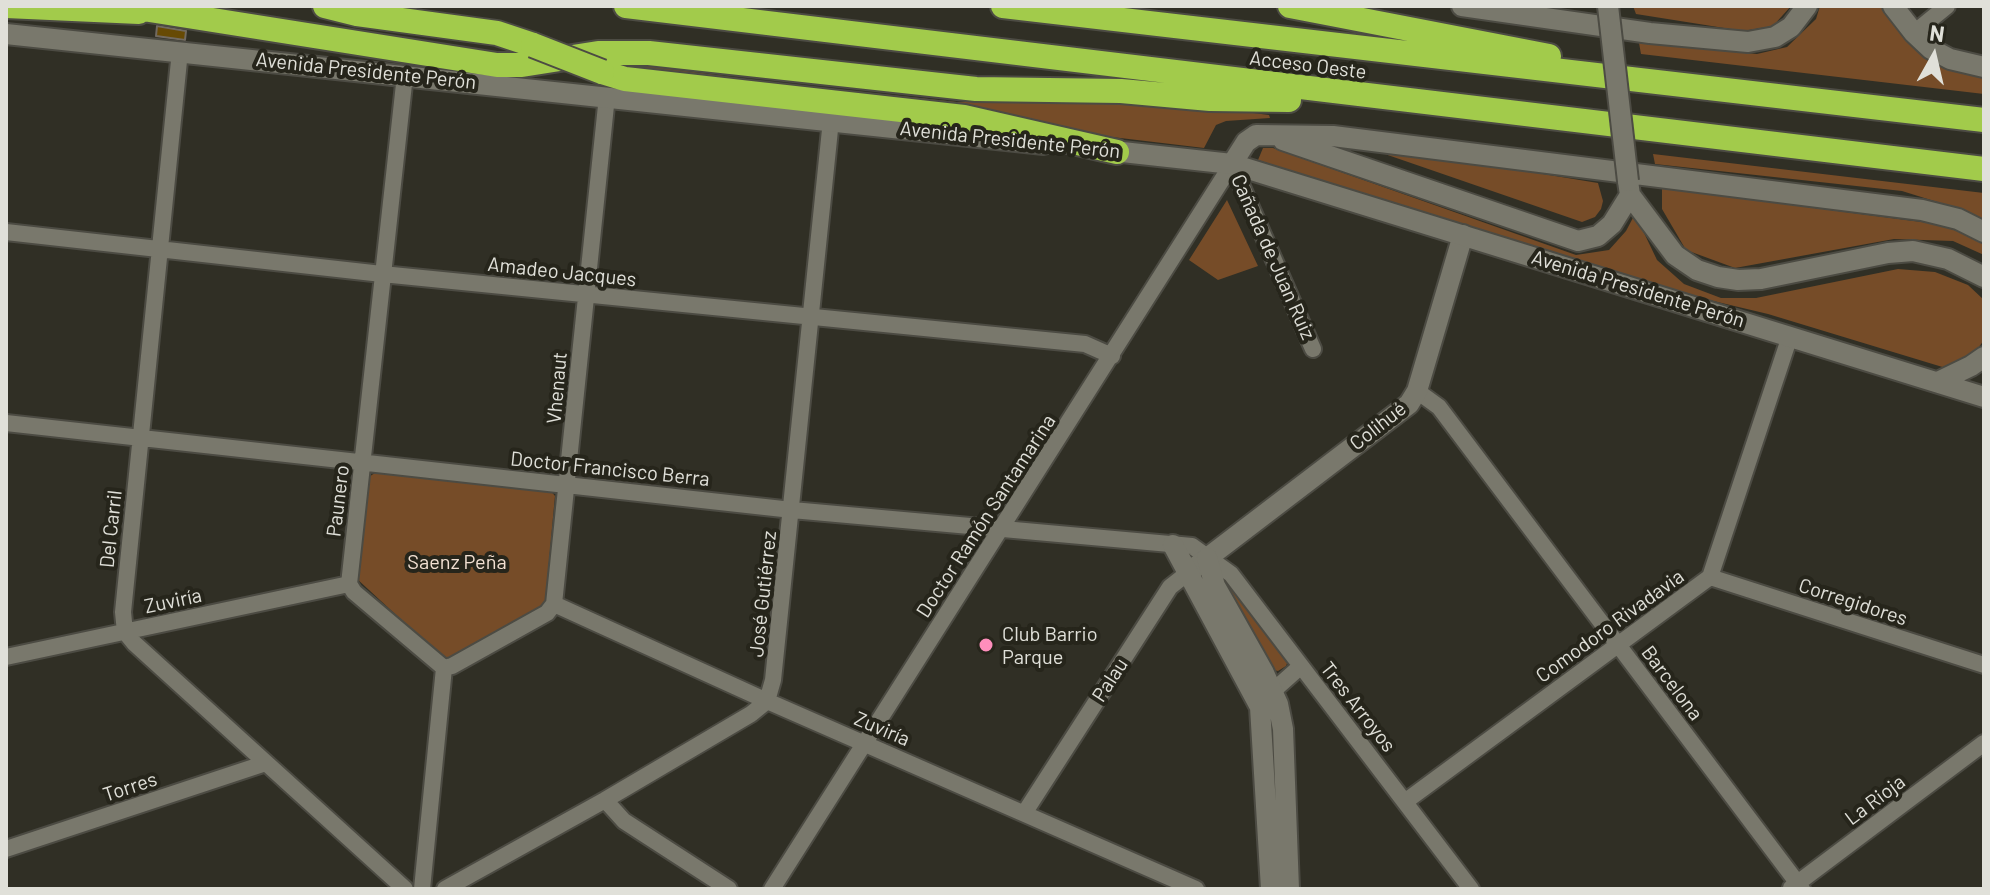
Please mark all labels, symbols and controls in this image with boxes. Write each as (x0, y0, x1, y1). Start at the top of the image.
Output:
north arrow (1894, 16, 1974, 96)
text: N (1928, 18, 1946, 46)
street label: Acceso Oeste (1248, 46, 1368, 84)
street label: Avenida Presidente Perón (255, 47, 477, 95)
street label: Avenida Presidente Perón (899, 116, 1121, 164)
street label: Cañada de Juan Ruiz (1226, 171, 1320, 343)
street label: Avenida Presidente Perón (1529, 245, 1747, 333)
street label: Amadeo Jacques (486, 252, 638, 292)
street label: Vhenaut (542, 351, 572, 425)
street label: Colihué (1345, 397, 1411, 455)
street label: Doctor Ramón Santamarina (911, 410, 1061, 622)
street label: Doctor Francisco Berra (509, 447, 711, 491)
street label: Paunero (322, 464, 354, 538)
street label: Del Carril (95, 489, 127, 569)
street label: José Gutiérrez (744, 530, 782, 658)
park label: Saenz Peña (407, 550, 507, 574)
street label: Comodoro Rivadavia (1531, 564, 1689, 688)
street label: Corregidores (1796, 573, 1910, 631)
street label: Zuviría (142, 583, 204, 619)
place label: Club Barrio Parque (1002, 622, 1098, 669)
marker: Club Barrio Parque (977, 636, 995, 654)
street label: Barcelona (1636, 641, 1708, 725)
street label: Palau (1087, 654, 1133, 706)
street label: Tres Arroyos (1315, 657, 1401, 757)
street label: Zuviría (851, 707, 913, 751)
street label: Torres (100, 767, 160, 807)
street label: La Rioja (1840, 770, 1910, 830)

